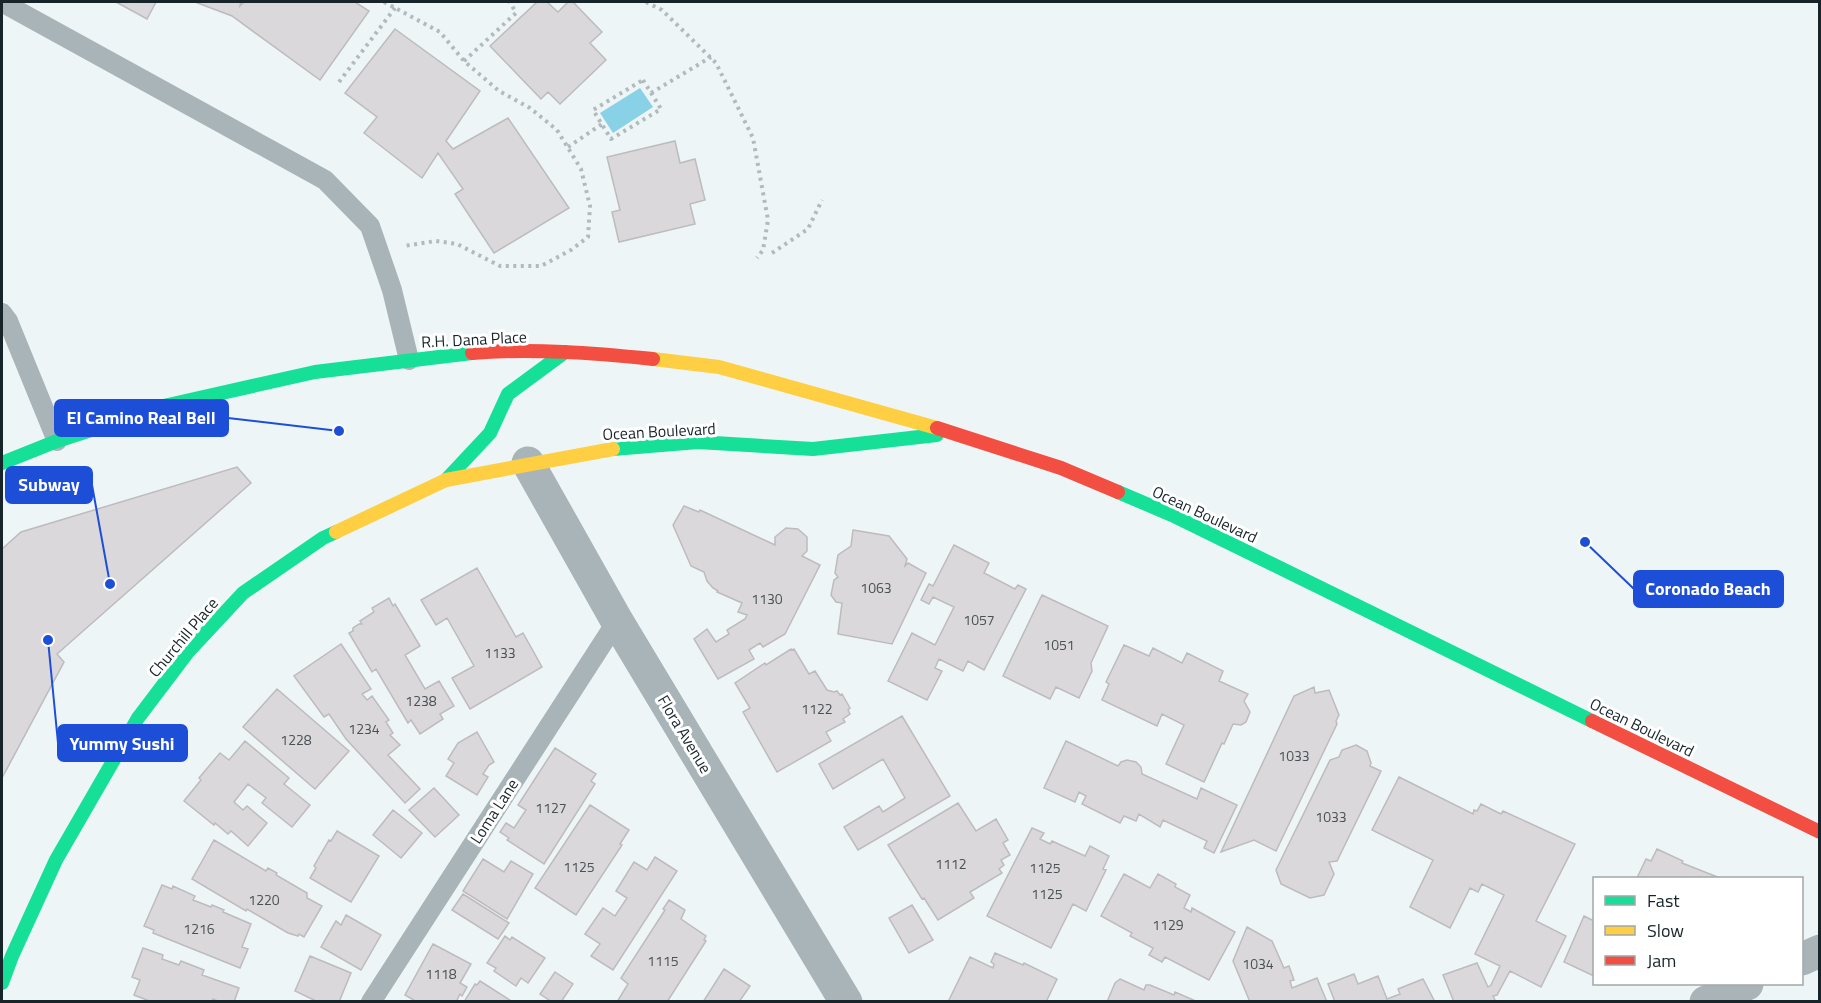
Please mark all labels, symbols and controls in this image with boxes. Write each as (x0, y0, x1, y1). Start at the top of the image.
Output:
street label: R.H. Dana Place (421, 324, 527, 354)
callout: El Camino Real Bell (55, 400, 228, 436)
text: El Camino Real Bell (66, 404, 216, 431)
street label: Ocean Boulevard (602, 416, 716, 446)
callout: Subway (6, 467, 92, 503)
text: Subway (18, 471, 80, 498)
street label: Ocean Boulevard (1149, 479, 1261, 549)
callout: Coronado Beach (1634, 571, 1783, 607)
text: Coronado Beach (1645, 575, 1771, 602)
house number: 1063 (860, 577, 892, 598)
house number: 1130 (751, 588, 783, 609)
street label: Churchill Place (143, 592, 223, 682)
house number: 1057 (963, 609, 995, 630)
house number: 1051 (1043, 634, 1075, 655)
house number: 1133 (484, 642, 516, 663)
house number: 1238 (405, 690, 437, 711)
street label: Flora Avenue (652, 690, 718, 778)
street label: Ocean Boulevard (1586, 691, 1698, 763)
house number: 1122 (801, 698, 833, 719)
house number: 1234 (348, 718, 380, 739)
callout: Yummy Sushi (58, 725, 187, 761)
house number: 1228 (280, 729, 312, 750)
text: Yummy Sushi (70, 730, 174, 757)
house number: 1033 (1278, 745, 1310, 766)
street label: Loma Lane (464, 774, 524, 848)
house number: 1127 (535, 797, 567, 818)
house number: 1033 (1315, 806, 1347, 827)
house number: 1112 (935, 853, 967, 874)
house number: 1125 (563, 856, 595, 877)
house number: 1125 (1029, 857, 1061, 878)
legend (1593, 877, 1803, 985)
house number: 1125 (1031, 883, 1063, 904)
text: Fast (1647, 887, 1680, 914)
house number: 1220 (248, 889, 280, 910)
house number: 1129 (1152, 914, 1184, 935)
text: Slow (1647, 917, 1684, 944)
house number: 1216 (183, 918, 215, 939)
text: Jam (1647, 947, 1676, 974)
house number: 1115 (647, 950, 679, 971)
house number: 1034 (1242, 953, 1274, 974)
house number: 1118 (425, 963, 457, 984)

